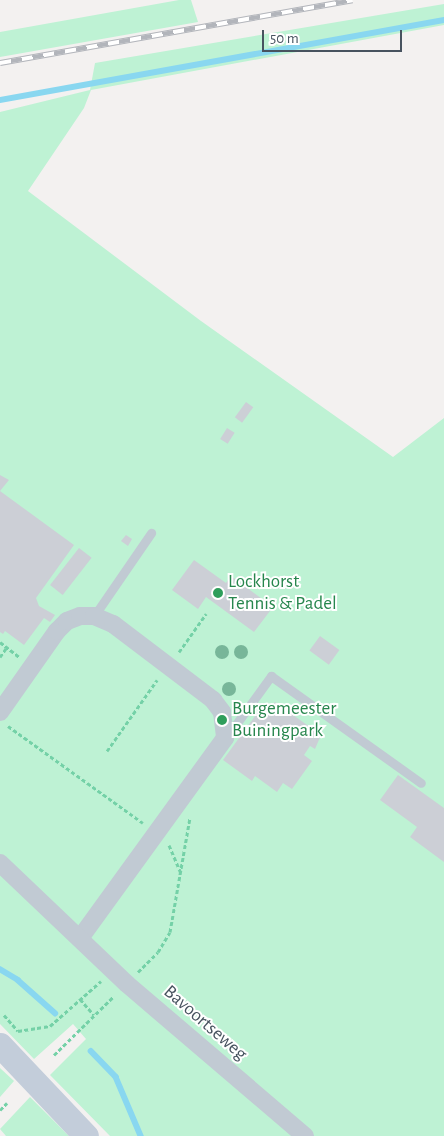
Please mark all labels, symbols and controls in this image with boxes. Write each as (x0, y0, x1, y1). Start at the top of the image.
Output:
scale bar (264, 20, 404, 52)
text: 50 m (270, 31, 299, 46)
place label: Lockhorst Tennis & Padel (228, 571, 337, 615)
marker: Lockhorst Tennis & Padel (212, 587, 224, 599)
place label: Burgemeester Buiningpark (232, 698, 336, 742)
marker: Burgemeester Buiningpark (216, 714, 228, 726)
street label: Bavoortseweg (159, 981, 251, 1065)

